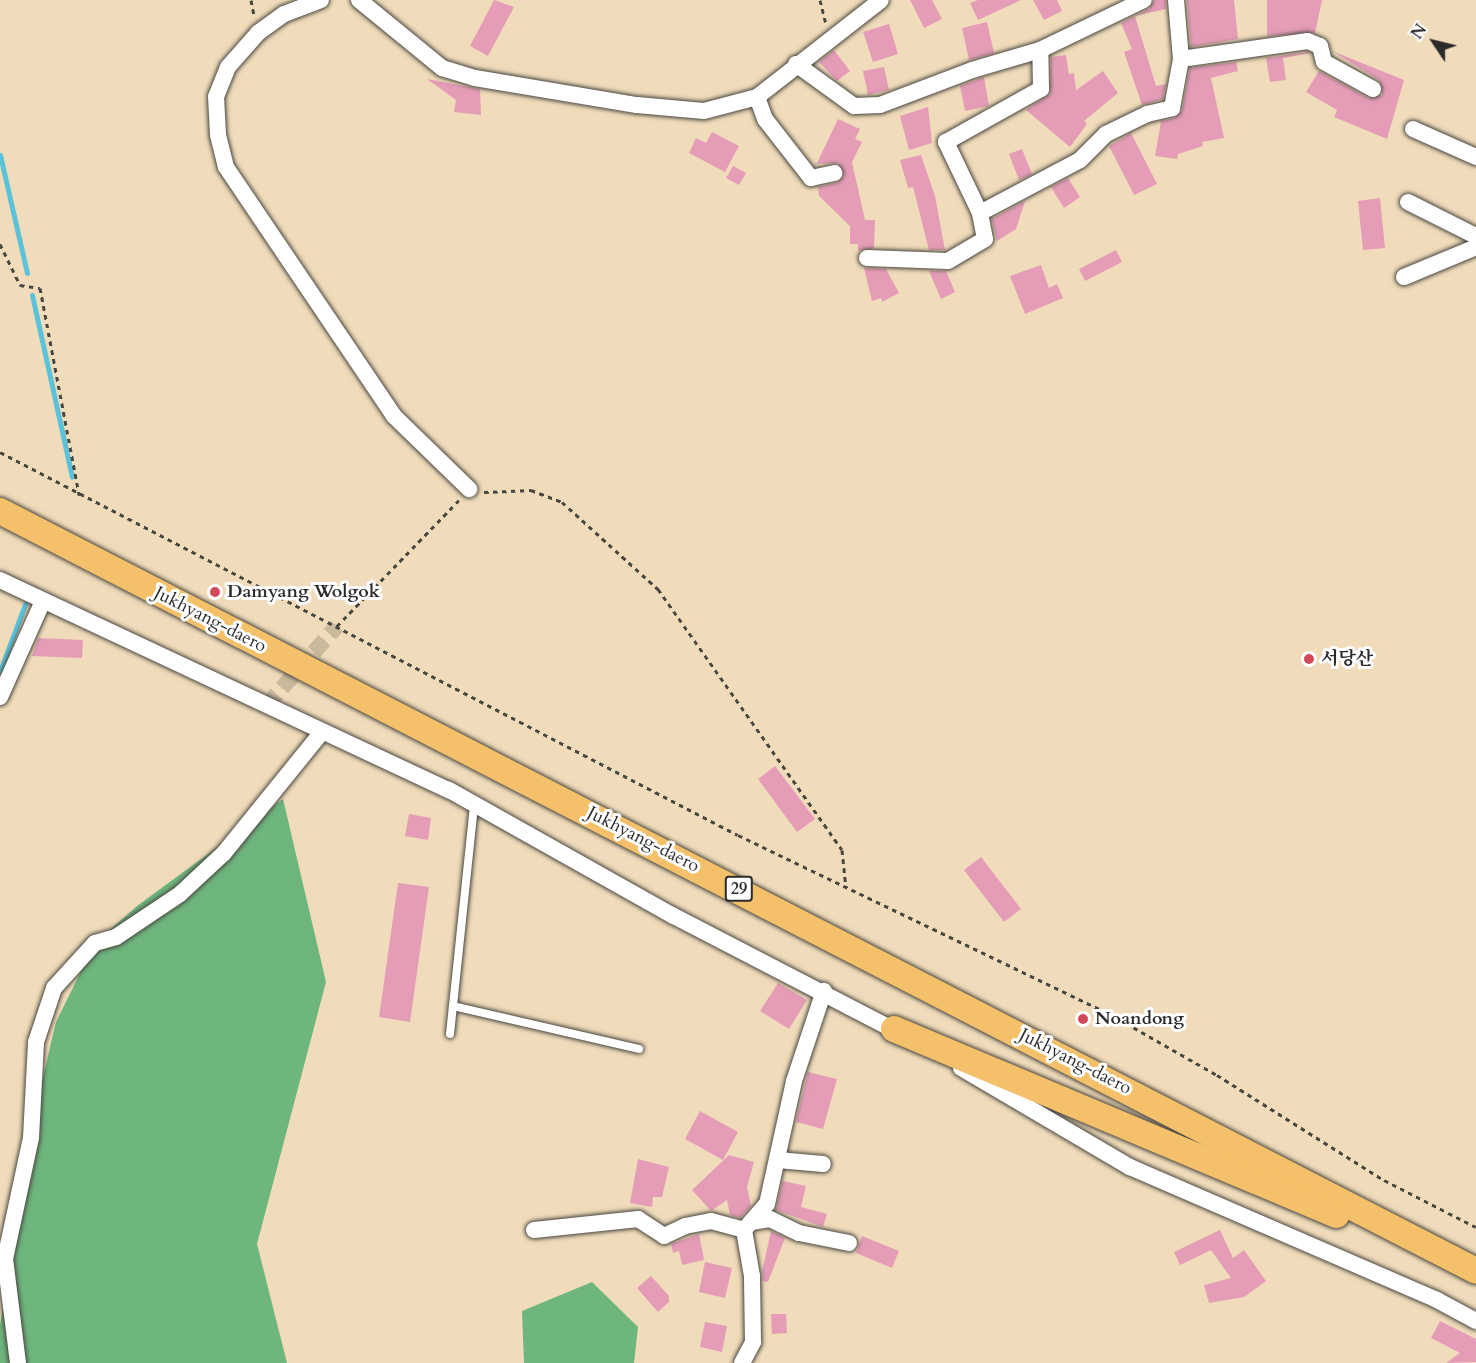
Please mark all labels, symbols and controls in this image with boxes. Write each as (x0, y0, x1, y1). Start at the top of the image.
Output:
north arrow (1404, 12, 1464, 72)
text: N (1406, 20, 1432, 44)
place label: Damyang Wolgok (227, 581, 380, 603)
street label: Jukhyang-daero (150, 582, 270, 658)
marker: Damyang Wolgok (208, 585, 222, 599)
place label: 서당산 (1321, 648, 1373, 670)
marker: 서당산 (1302, 652, 1316, 666)
street label: Jukhyang-daero (583, 802, 703, 878)
road number: 29 (724, 876, 754, 902)
place label: Noandong (1095, 1008, 1184, 1030)
marker: Noandong (1076, 1012, 1090, 1026)
street label: Jukhyang-daero (1015, 1024, 1135, 1100)

